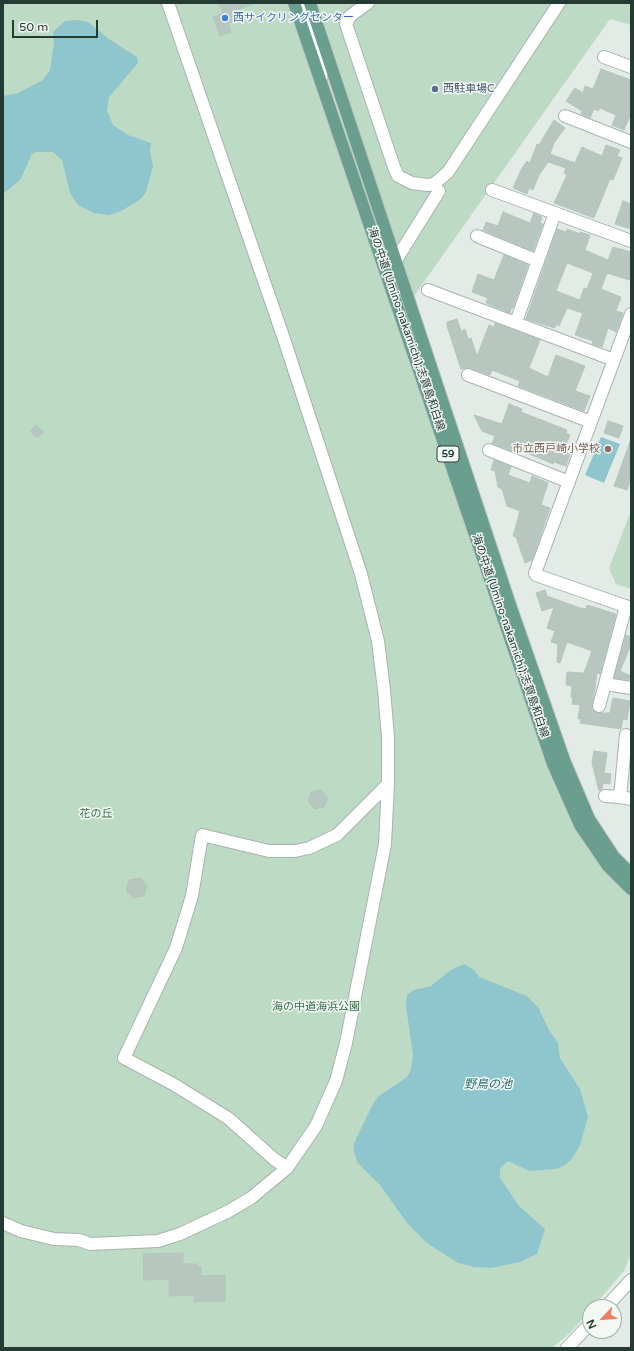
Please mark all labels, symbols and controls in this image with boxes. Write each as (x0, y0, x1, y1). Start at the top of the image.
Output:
place label: 西サイクリングセンター (233, 11, 354, 25)
scale bar (14, 12, 100, 38)
marker: 西サイクリングセンター (220, 13, 230, 23)
text: 50 m (19, 20, 48, 34)
place label: 西駐車場C (443, 82, 495, 96)
marker: 西駐車場C (430, 84, 440, 94)
street label: 海の中道 (Umino-nakamichi);志賀島和白線 (365, 225, 447, 433)
place label: 市立西戸崎小学校 (512, 442, 600, 456)
marker: 市立西戸崎小学校 (603, 444, 613, 454)
road number: 59 (437, 446, 459, 462)
street label: 海の中道 (Umino-nakamichi);志賀島和白線 (469, 532, 551, 740)
park label: 花の丘 (80, 807, 112, 821)
park label: 海の中道海浜公園 (272, 1000, 360, 1014)
water label: 野鳥の池 (464, 1078, 512, 1092)
north arrow (582, 1299, 622, 1339)
text: N (584, 1317, 599, 1331)

